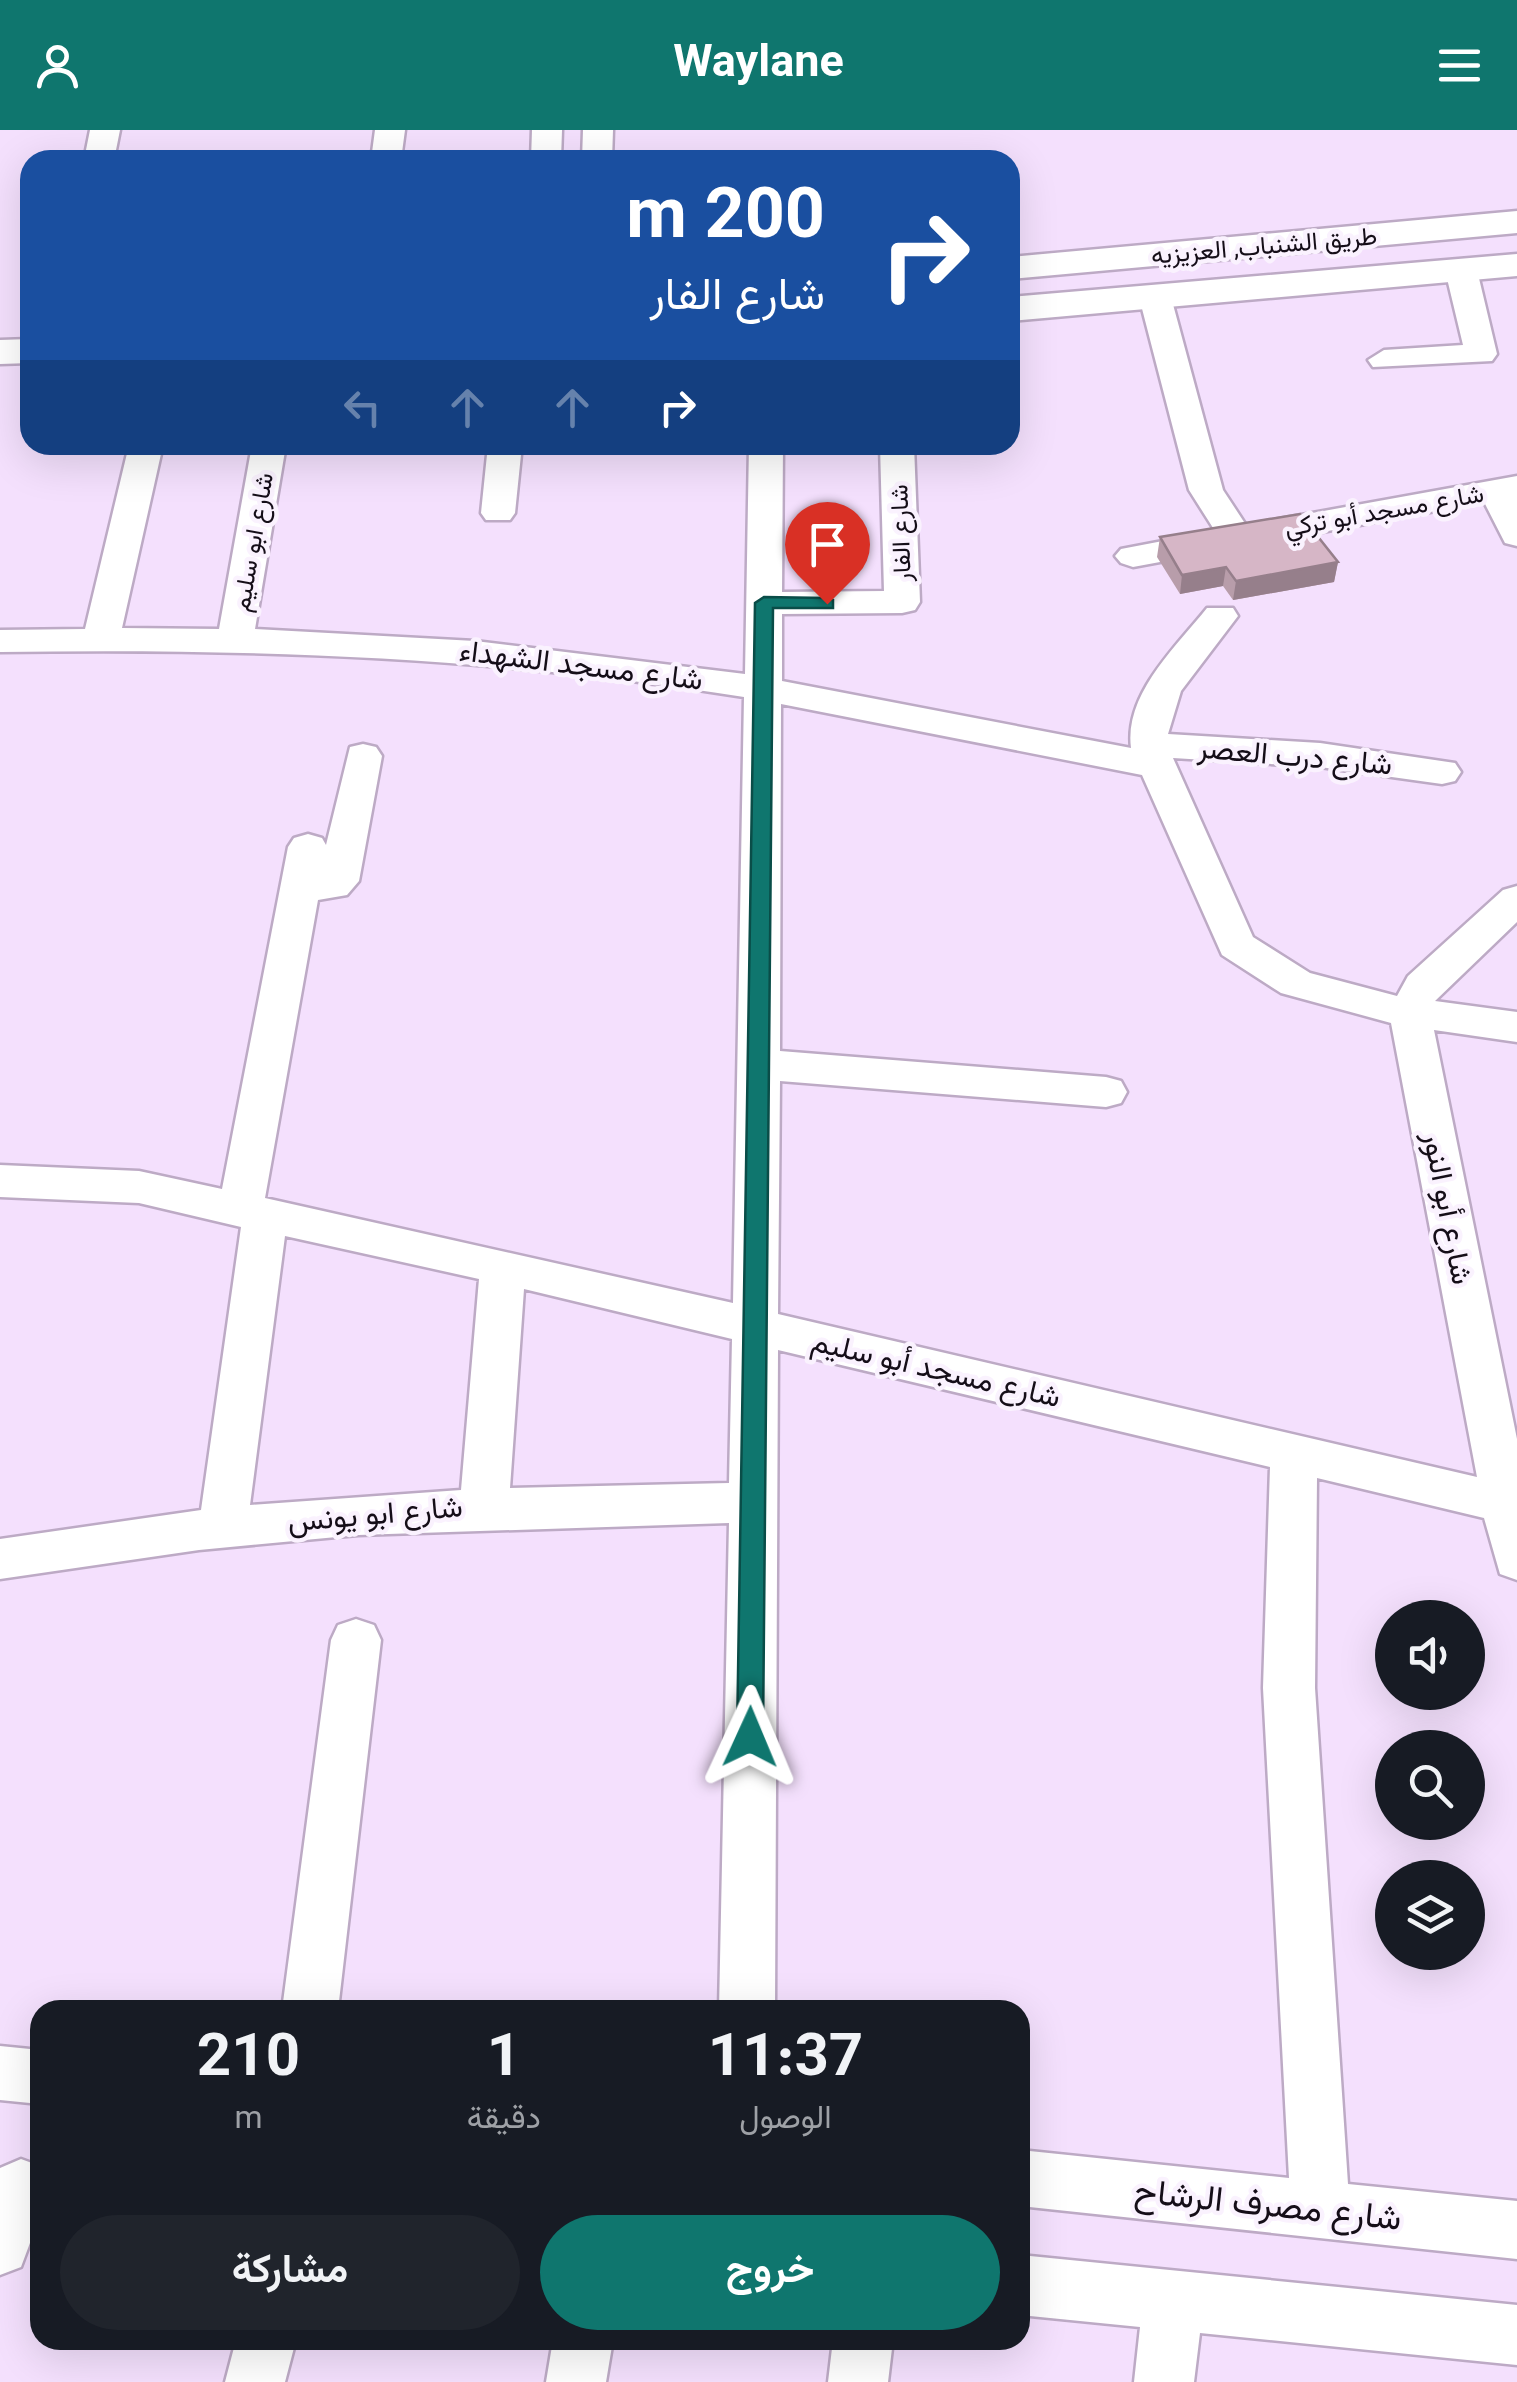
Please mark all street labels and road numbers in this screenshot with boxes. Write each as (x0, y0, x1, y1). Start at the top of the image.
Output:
street label: طريق الشنباب, العزيزيه (1149, 218, 1379, 277)
street label: شارع ابو سليم (223, 470, 286, 615)
street label: شارع مسجد أبو تركي (1282, 476, 1487, 549)
street label: شارع الفار (881, 483, 924, 583)
street label: شارع مسجد الشهداء (456, 629, 705, 706)
street label: شارع درب العصر (1195, 726, 1394, 790)
street label: شارع أبو النور (1408, 1127, 1483, 1289)
street label: شارع مسجد أبو سليم (806, 1320, 1065, 1423)
street label: شارع ابو يونس (286, 1485, 465, 1548)
street label: شارع مصرف الرشاح (1131, 2166, 1404, 2249)

